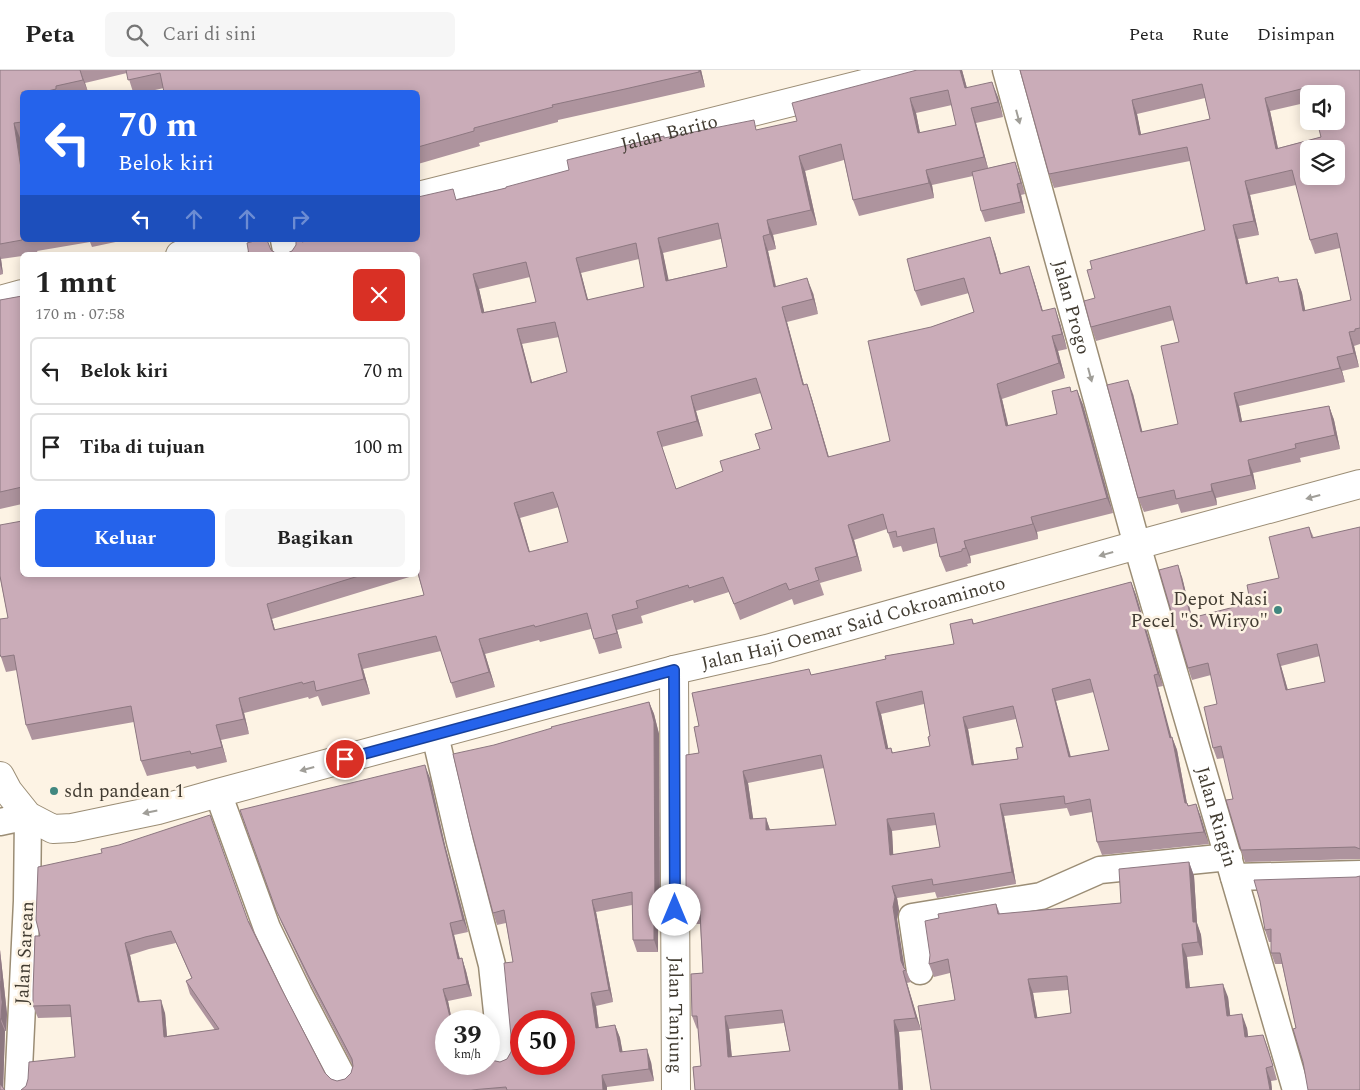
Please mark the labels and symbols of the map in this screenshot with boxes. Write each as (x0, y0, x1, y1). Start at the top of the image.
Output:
street label: Jalan Barito (618, 107, 721, 159)
one-way arrow (1015, 110, 1023, 125)
street label: Jalan Progo (1045, 257, 1098, 358)
one-way arrow (1086, 367, 1094, 382)
one-way arrow (1305, 493, 1321, 501)
one-way arrow (1098, 550, 1113, 558)
street label: Jalan Haji Oemar Said Cokroaminoto (698, 568, 1009, 678)
place label: Depot Nasi Pecel "S. Wiryo" (1131, 585, 1268, 636)
marker: Depot Nasi Pecel "S. Wiryo" (1272, 604, 1284, 616)
pin (324, 738, 366, 780)
street label: Jalan Ringin (1188, 763, 1245, 871)
one-way arrow (299, 765, 314, 773)
place label: sdn pandean 1 (64, 777, 184, 806)
marker: sdn pandean 1 (48, 785, 60, 797)
one-way arrow (142, 808, 158, 816)
position arrow (648, 883, 700, 935)
street label: Jalan Sarean (8, 900, 42, 1006)
street label: Jalan Tanjung (661, 956, 690, 1074)
speed limit sign: 50 (510, 1010, 575, 1075)

